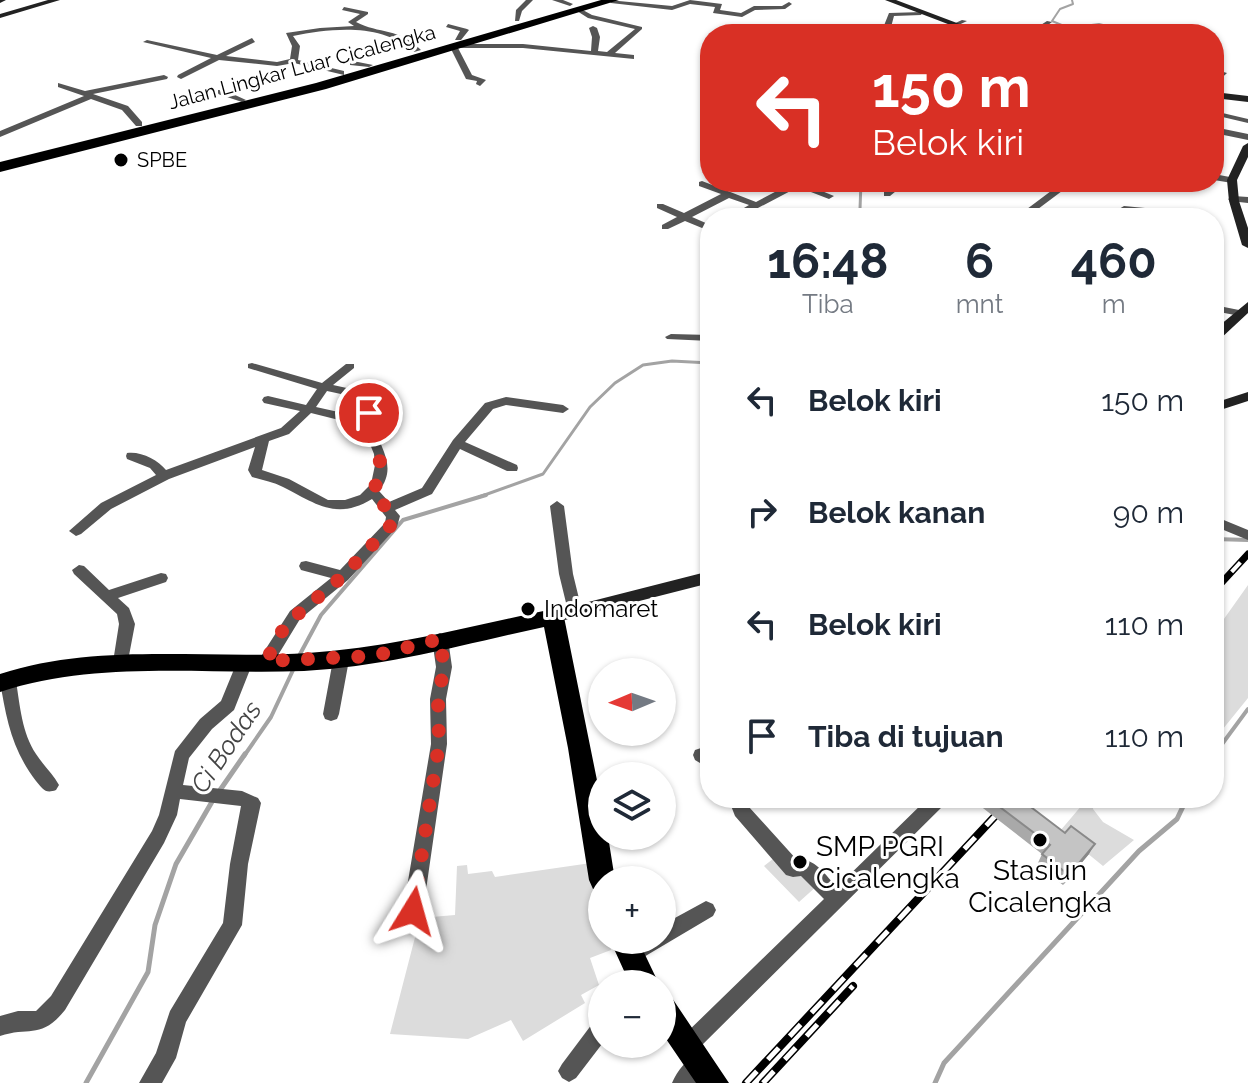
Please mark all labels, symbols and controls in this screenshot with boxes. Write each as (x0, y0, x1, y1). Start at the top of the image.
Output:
street label: Jalan Lingkar Luar Cicalengka (166, 20, 438, 114)
text: 150 m (872, 54, 1031, 120)
icon: left (740, 56, 844, 160)
text: Belok kiri (872, 121, 1024, 163)
place label: SPBE (137, 148, 187, 172)
marker: SPBE (112, 151, 130, 169)
text: 16:48 (767, 233, 888, 289)
text: 6 (965, 233, 994, 289)
text: 460 (1071, 233, 1157, 289)
text: Tiba (802, 289, 854, 319)
text: mnt (956, 289, 1003, 319)
text: m (1102, 289, 1126, 319)
icon: left (740, 378, 784, 422)
pin (335, 379, 403, 447)
text: Belok kiri (808, 383, 942, 418)
text: 150 m (1101, 383, 1184, 418)
icon: arrive (347, 391, 391, 435)
icon: right (740, 490, 784, 534)
text: Belok kanan (808, 495, 985, 530)
text: 90 m (1113, 495, 1184, 530)
place label: Indomaret (544, 594, 658, 623)
marker: Indomaret (519, 600, 537, 618)
icon: left (740, 602, 784, 646)
text: Belok kiri (808, 607, 942, 642)
text: 110 m (1105, 607, 1184, 642)
north arrow (588, 658, 676, 746)
map controls (588, 658, 676, 1058)
water label: Ci Bodas (185, 696, 267, 798)
icon: arrive (740, 714, 784, 758)
text: Tiba di tujuan (808, 719, 1004, 754)
text: 110 m (1105, 719, 1184, 754)
button: layers (588, 762, 676, 850)
place label: SMP PGRI Cicalengka (816, 830, 960, 895)
marker: Stasiun Cicalengka (1031, 831, 1049, 849)
marker: SMP PGRI Cicalengka (791, 853, 809, 871)
place label: Stasiun Cicalengka (968, 854, 1112, 919)
button: + (588, 866, 676, 954)
position arrow (371, 869, 455, 953)
button: − (588, 970, 676, 1058)

